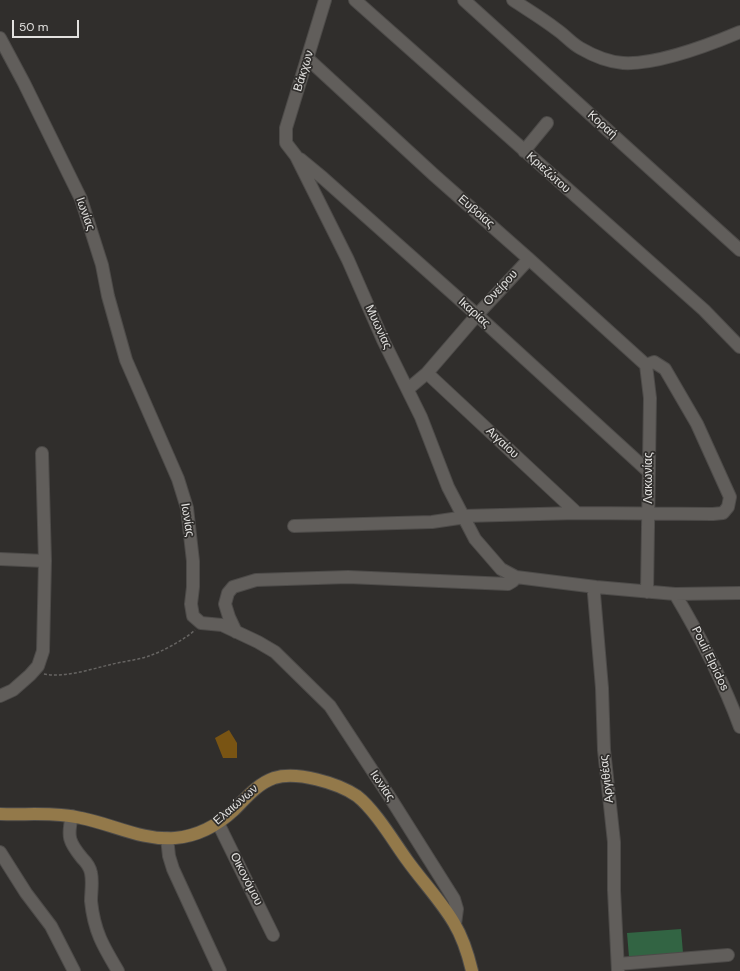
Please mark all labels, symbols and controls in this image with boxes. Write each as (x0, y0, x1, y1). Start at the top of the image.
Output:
scale bar (14, 12, 81, 38)
text: 50 m (19, 19, 48, 35)
street label: Βάκχων (291, 49, 317, 93)
street label: Κοραή (584, 108, 620, 142)
street label: Κριεζώτου (523, 149, 573, 197)
street label: Ευβοίας (455, 192, 497, 232)
street label: Ιωνίας (72, 196, 98, 232)
street label: Ονείρου (481, 267, 521, 309)
street label: Ικαρίας (455, 295, 493, 331)
street label: Μυωνίας (361, 303, 395, 351)
street label: Αιγαίου (483, 424, 521, 462)
street label: Λακωνίας (642, 452, 656, 504)
street label: Ιωνίας (177, 502, 197, 538)
street label: Pouli Elpidos (688, 624, 732, 694)
street label: Αργιθέας (597, 754, 617, 804)
street label: Ιωνίας (366, 768, 398, 804)
street label: Ελαιώνων (211, 782, 261, 828)
street label: Οικονόμου (227, 850, 265, 908)

